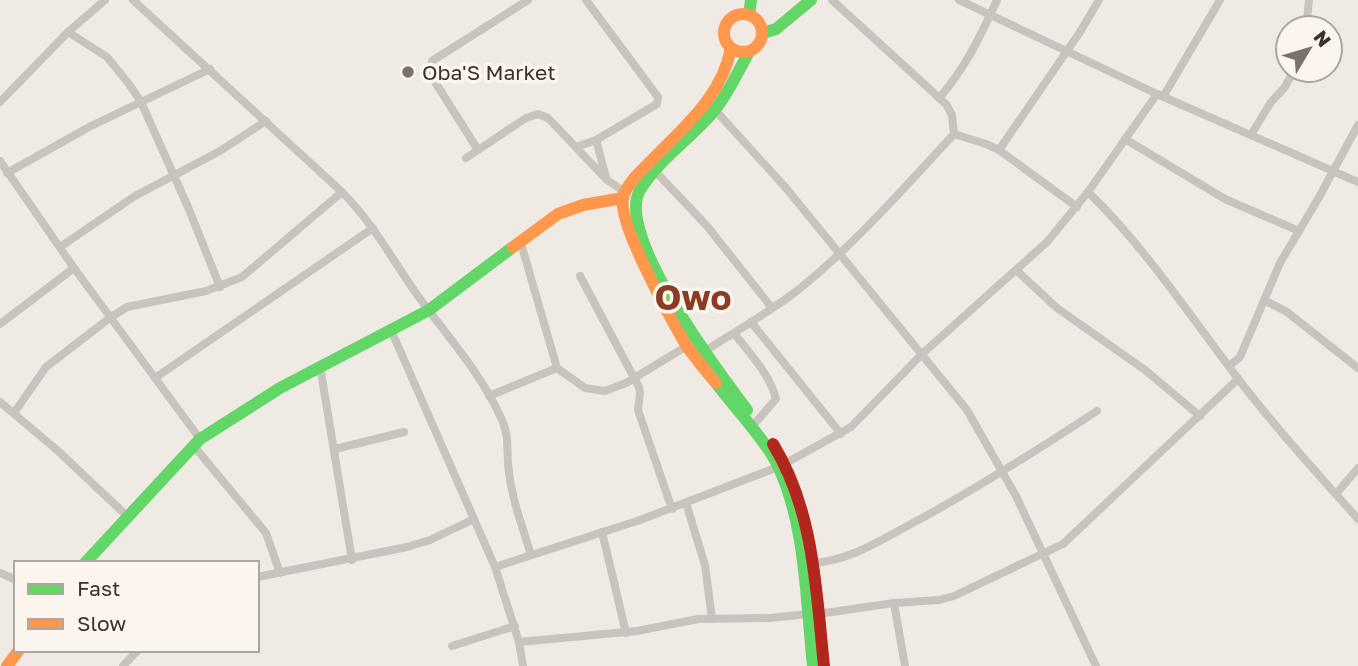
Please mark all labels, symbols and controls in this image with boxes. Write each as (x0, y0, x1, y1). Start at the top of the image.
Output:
north arrow (1274, 14, 1344, 84)
text: N (1309, 25, 1336, 51)
place label: Oba'S Market (422, 59, 556, 85)
marker: Oba'S Market (400, 64, 416, 80)
district label: Owo (655, 276, 731, 318)
legend (14, 561, 259, 652)
text: Fast (77, 575, 120, 601)
text: Slow (77, 610, 126, 636)

